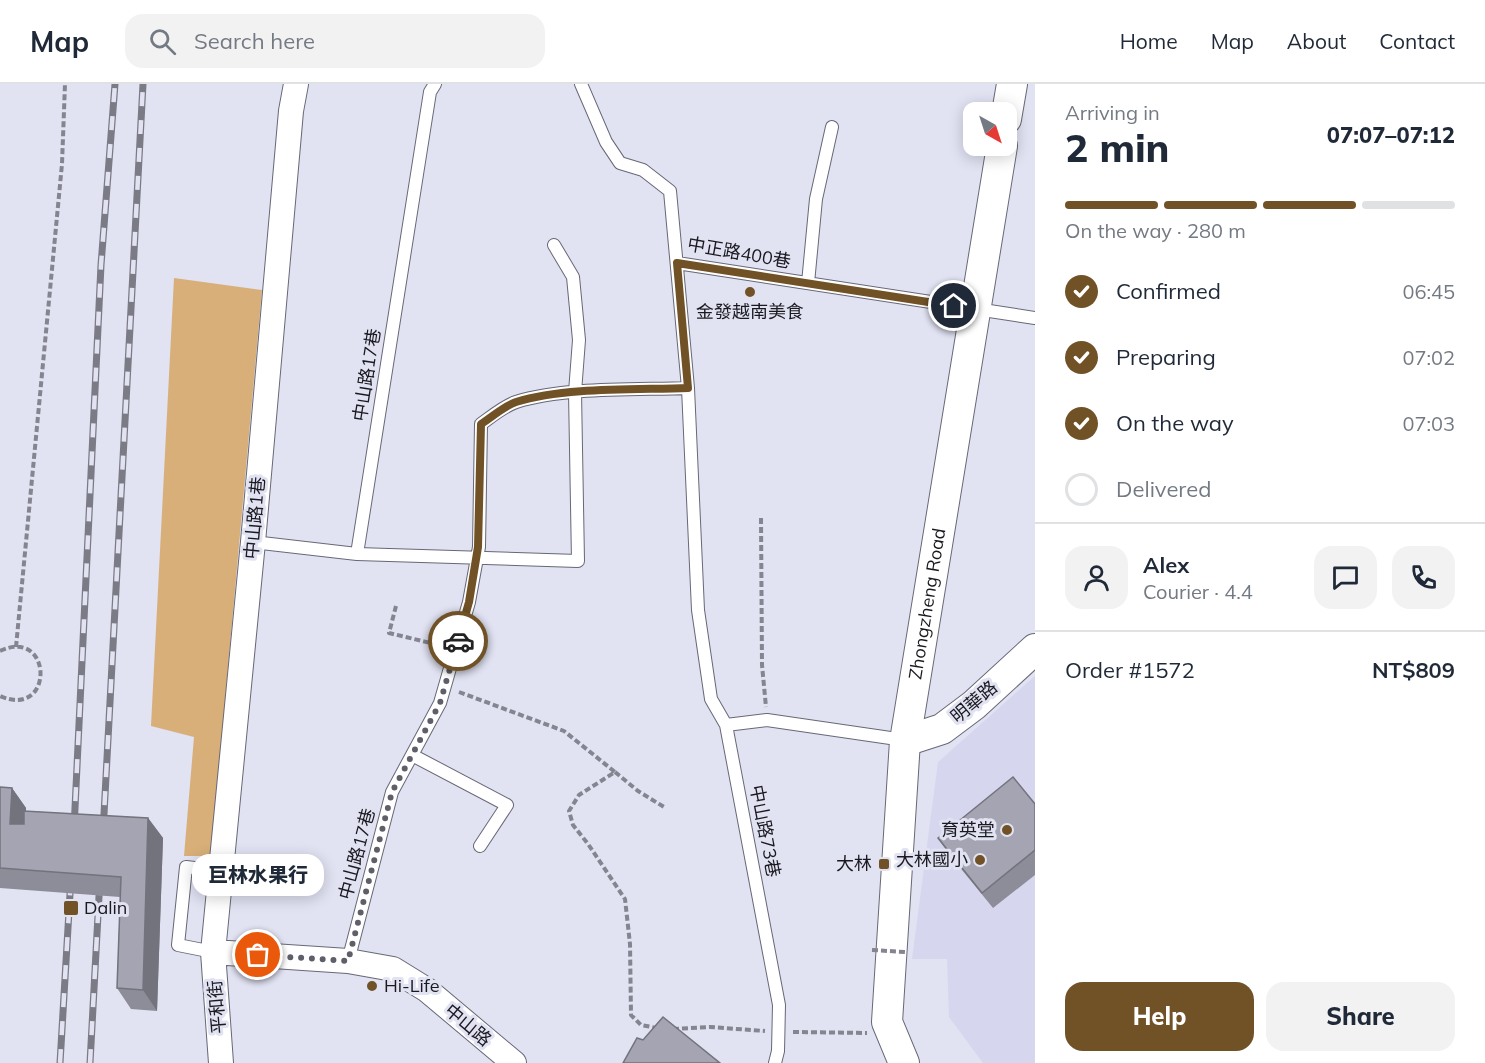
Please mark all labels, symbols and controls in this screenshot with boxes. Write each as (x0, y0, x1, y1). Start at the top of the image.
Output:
search box (125, 14, 545, 68)
text: Map (30, 24, 89, 59)
icon: search (146, 25, 179, 58)
text: Search here (194, 27, 315, 55)
text: Home (1120, 28, 1178, 54)
text: Map (1211, 28, 1254, 54)
text: About (1287, 28, 1346, 54)
text: Contact (1379, 28, 1455, 54)
text: Arriving in (1065, 100, 1160, 125)
north arrow (963, 102, 1017, 156)
map controls (963, 102, 1017, 156)
text: 07:07–07:12 (1327, 121, 1455, 149)
text: 2 min (1065, 123, 1170, 172)
text: On the way · 280 m (1065, 218, 1246, 243)
street label: 中正路400巷 (686, 232, 792, 273)
icon: check (1065, 275, 1098, 308)
text: Confirmed (1116, 277, 1221, 305)
text: 06:45 (1402, 279, 1455, 304)
pin (928, 280, 979, 331)
marker: 金發越南美食 (743, 285, 757, 299)
icon: home (937, 289, 970, 322)
place label: 金發越南美食 (696, 300, 804, 323)
street label: 中山路17巷 (348, 327, 385, 423)
icon: check (1065, 341, 1098, 374)
text: Preparing (1116, 343, 1216, 371)
text: 07:02 (1402, 345, 1455, 370)
icon: check (1065, 407, 1098, 440)
text: On the way (1116, 409, 1234, 437)
text: 07:03 (1402, 411, 1455, 436)
text: Delivered (1116, 475, 1211, 503)
street label: 中山路1巷 (239, 476, 270, 560)
street label: Zhongzheng Road (903, 526, 951, 681)
button: person (1065, 546, 1128, 609)
button: chat (1314, 546, 1377, 609)
button: phone (1392, 546, 1455, 609)
text: Alex (1143, 551, 1189, 579)
text: Courier · 4.4 (1143, 579, 1253, 604)
courier (428, 611, 488, 671)
icon: car (442, 625, 475, 658)
text: Order #1572 (1065, 656, 1195, 684)
text: NT$809 (1372, 656, 1455, 684)
street label: 明華路 (946, 675, 1002, 728)
street label: 中山路73巷 (745, 783, 786, 879)
street label: 中山路17巷 (333, 806, 380, 902)
place label: 育英堂 (941, 818, 995, 841)
marker: 育英堂 (1000, 823, 1014, 837)
place label: 大林國小 (896, 848, 968, 871)
place label: 大林 (836, 852, 872, 875)
callout: 巨林水果行 (192, 853, 324, 895)
marker: 大林國小 (973, 853, 987, 867)
marker: 大林 (877, 857, 891, 871)
text: 巨林水果行 (208, 862, 308, 887)
place label: Dalin (84, 896, 127, 919)
marker: Dalin (62, 899, 80, 917)
pin (232, 929, 283, 980)
icon: bag (241, 938, 274, 971)
place label: Hi-Life (384, 974, 440, 997)
street label: 平和街 (203, 979, 230, 1035)
marker: Hi-Life (365, 979, 379, 993)
button: Help (1065, 982, 1254, 1051)
button: Share (1266, 982, 1455, 1051)
street label: 中山路 (440, 998, 496, 1051)

